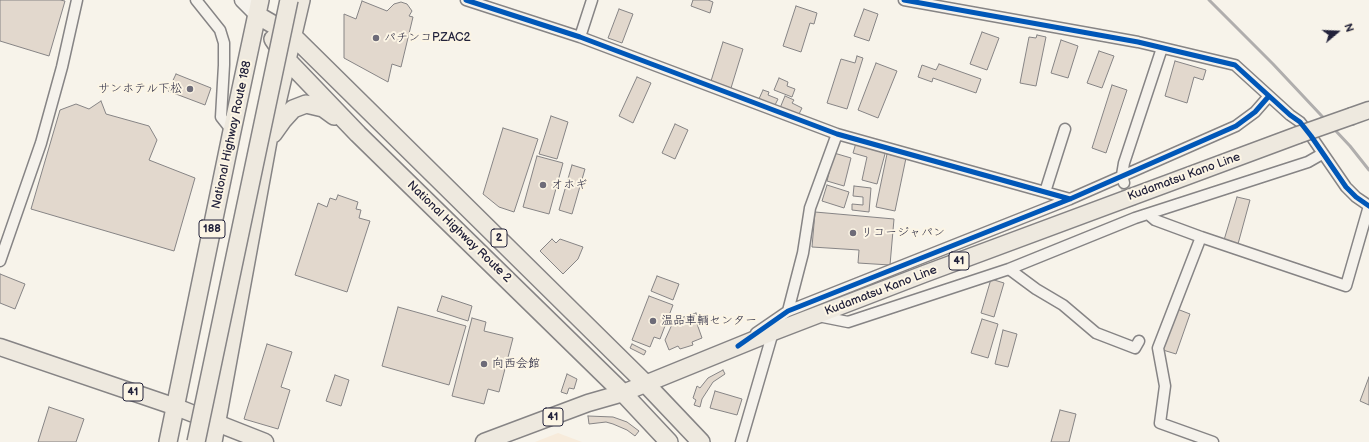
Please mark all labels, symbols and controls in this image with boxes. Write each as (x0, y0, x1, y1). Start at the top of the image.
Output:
north arrow (1317, 12, 1357, 52)
text: N (1341, 22, 1356, 34)
place label: パチンコP.ZAC2 (384, 31, 471, 45)
marker: パチンコP.ZAC2 (371, 33, 381, 43)
street label: National Highway Route 188 (209, 60, 255, 210)
place label: サンホテル下松 (98, 82, 182, 96)
marker: サンホテル下松 (185, 84, 195, 94)
street label: Kudamatsu Kano Line (1126, 150, 1242, 204)
street label: National Highway Route 2 (404, 178, 514, 286)
place label: オホギ (551, 178, 587, 192)
marker: オホギ (538, 180, 548, 190)
road number: 188 (199, 220, 225, 238)
place label: リコージャパン (861, 226, 945, 240)
marker: リコージャパン (848, 228, 858, 238)
road number: 2 (491, 229, 507, 247)
road number: 41 (949, 252, 969, 270)
street label: Kudamatsu Kano Line (823, 263, 939, 319)
place label: 温品車輌センター (661, 314, 757, 328)
marker: 温品車輌センター (648, 316, 658, 326)
place label: 向西会館 (492, 357, 540, 371)
marker: 向西会館 (479, 359, 489, 369)
road number: 41 (123, 383, 143, 401)
road number: 41 (543, 408, 563, 426)

